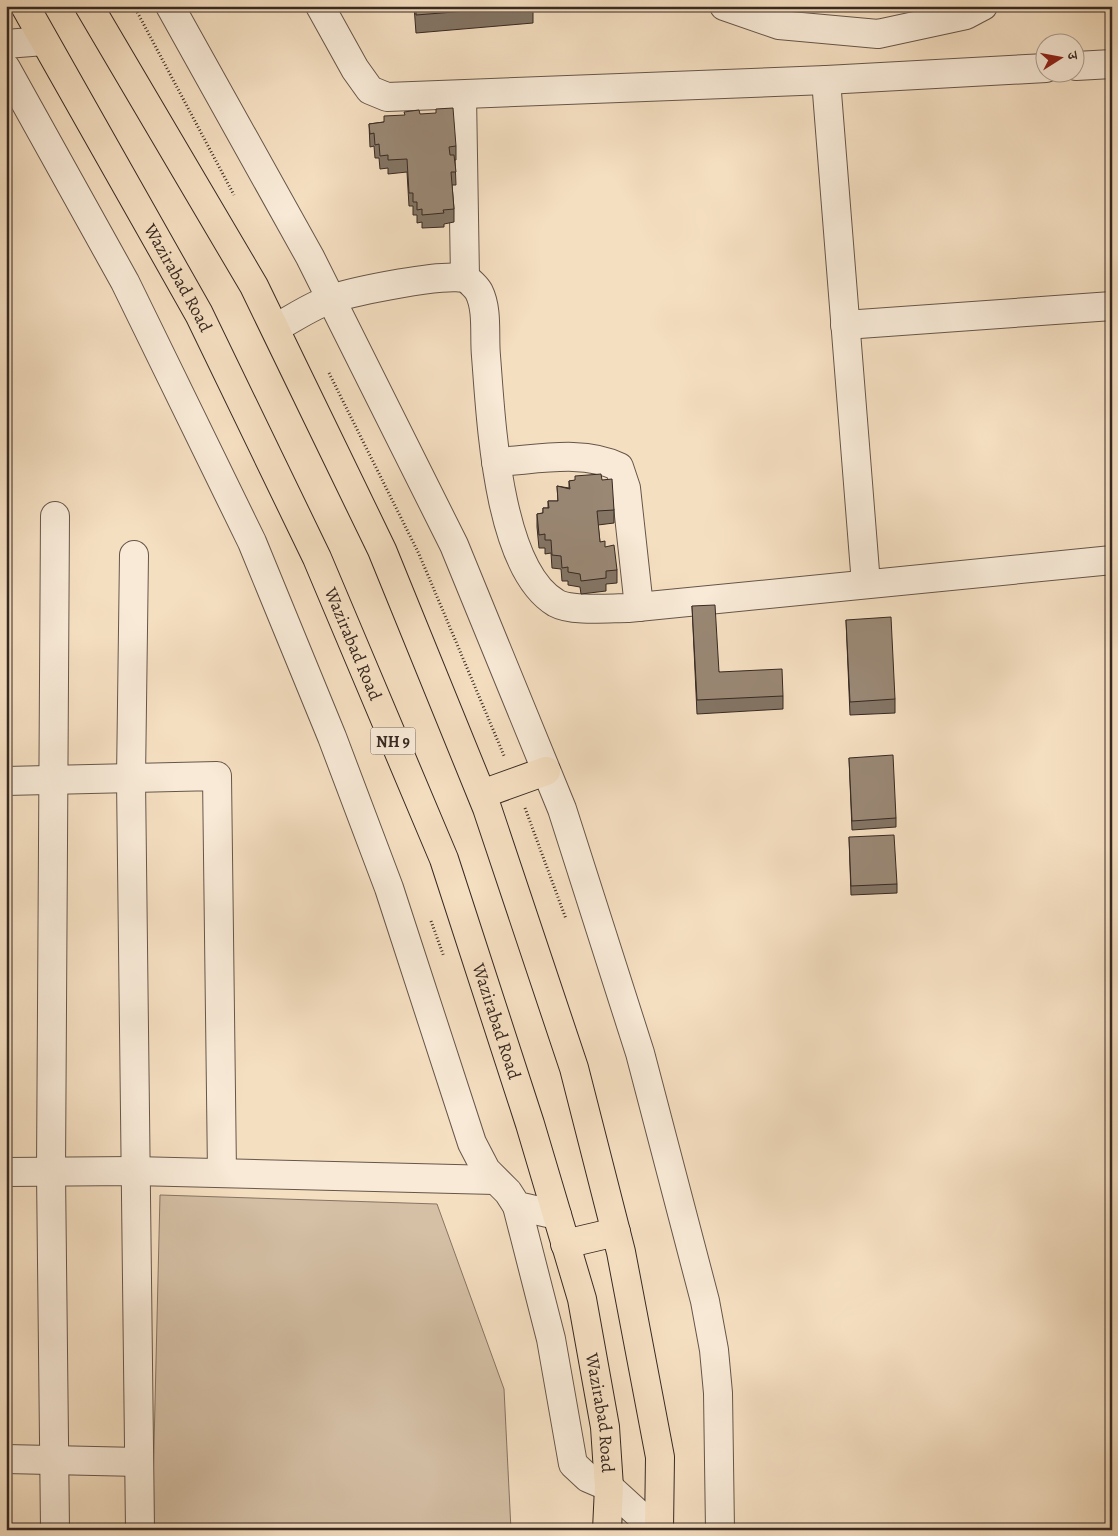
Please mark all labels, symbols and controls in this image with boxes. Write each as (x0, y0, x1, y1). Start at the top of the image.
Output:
north arrow (1036, 32, 1086, 82)
text: उ (1062, 49, 1082, 62)
street label: Wazirabad Road (138, 218, 218, 336)
street label: Wazirabad Road (318, 583, 388, 704)
road number: NH 9 (370, 728, 416, 754)
street label: Wazirabad Road (466, 959, 527, 1083)
street label: Wazirabad Road (580, 1350, 620, 1474)

